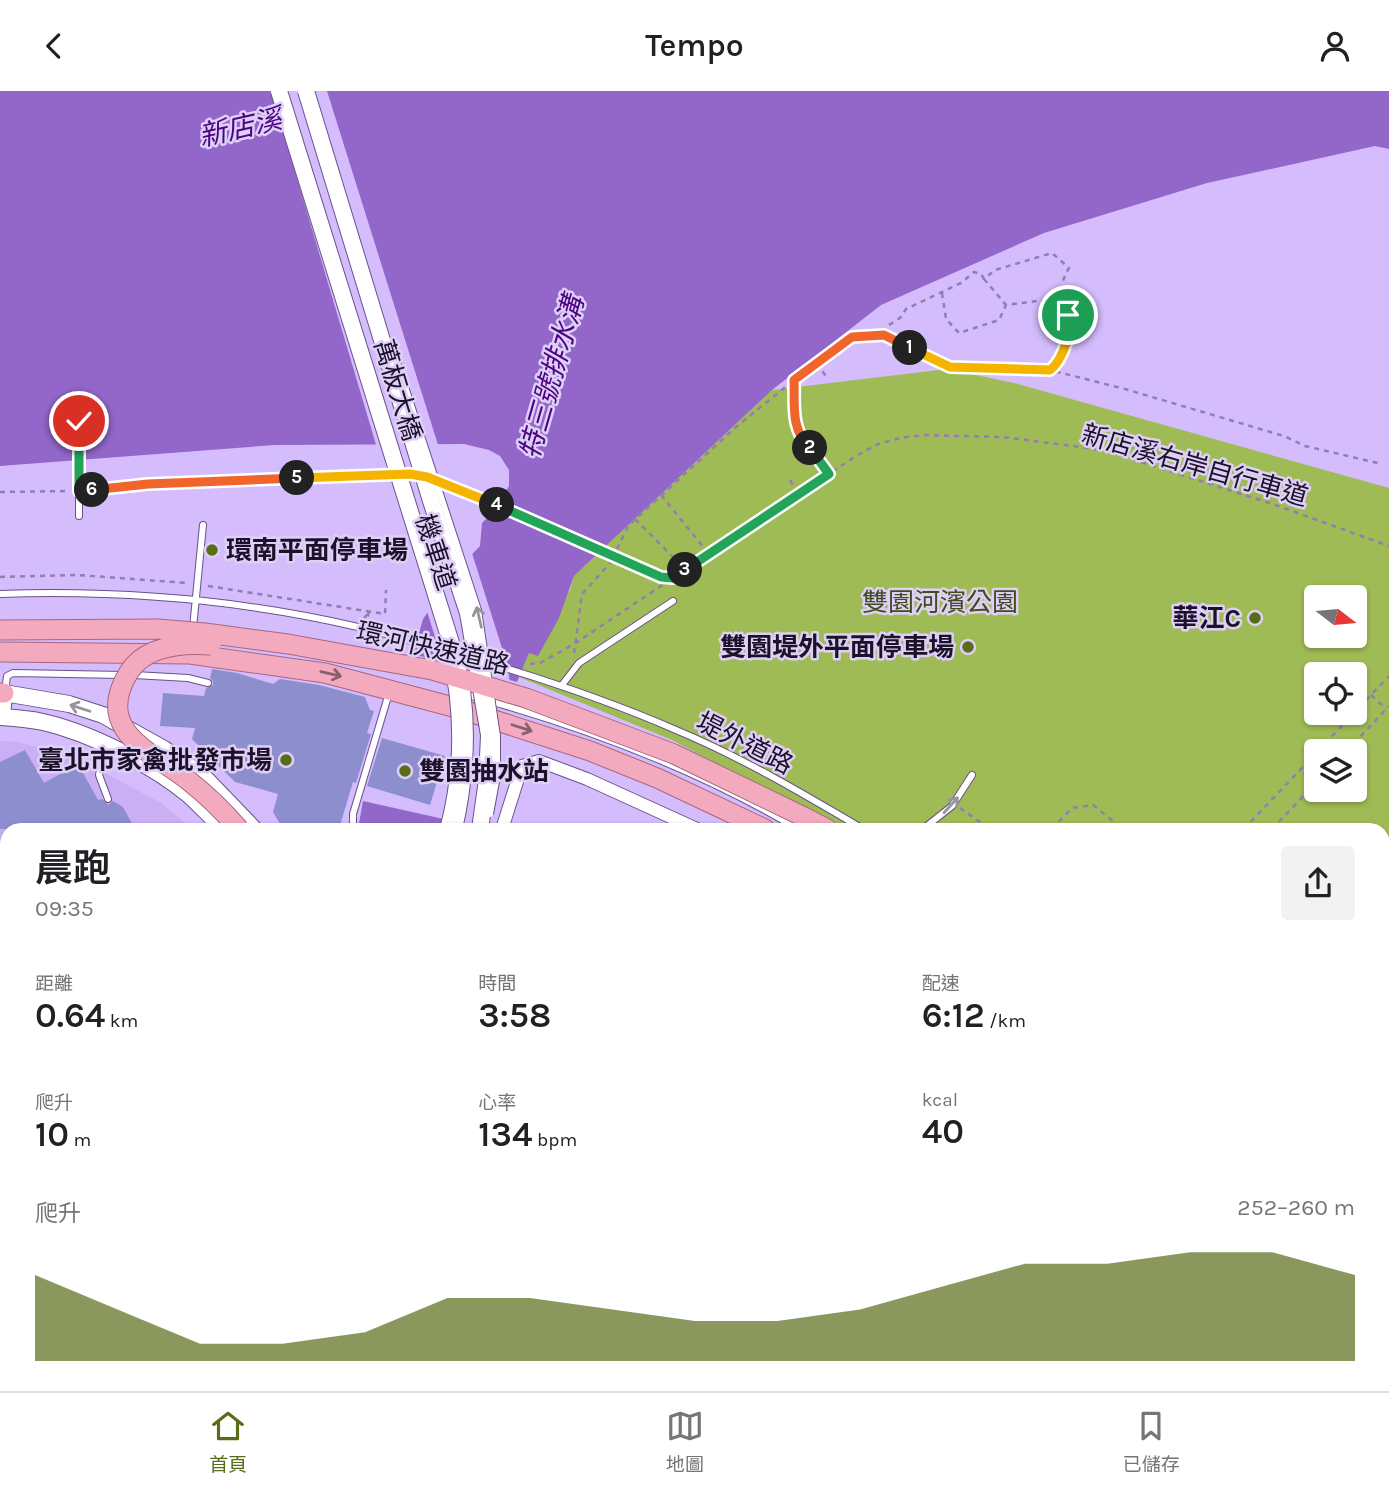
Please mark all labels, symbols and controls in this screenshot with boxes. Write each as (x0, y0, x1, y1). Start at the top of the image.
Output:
icon: back (35, 27, 73, 65)
text: Tempo (645, 27, 744, 64)
icon: person (1316, 27, 1354, 65)
water label: 新店溪 (195, 101, 289, 153)
pin (1038, 285, 1098, 345)
water label: 特三號排水溝 (512, 288, 592, 462)
icon: arrive (1049, 296, 1087, 334)
pin: 1 (892, 331, 928, 365)
street label: 萬板大橋 (367, 336, 428, 444)
text: 1 (906, 336, 913, 358)
pin (49, 391, 109, 451)
icon: check (60, 402, 98, 440)
street label: 新店溪右岸自行車道 (1078, 418, 1312, 513)
pin: 2 (792, 431, 828, 465)
text: 2 (804, 436, 815, 458)
pin: 5 (280, 461, 314, 495)
text: 5 (291, 466, 302, 488)
pin: 6 (74, 473, 110, 507)
text: 6 (86, 478, 97, 500)
pin: 4 (480, 487, 514, 523)
text: 4 (491, 493, 502, 515)
street label: 機車道 (409, 510, 462, 594)
place label: 環南平面停車場 (226, 535, 408, 566)
marker: 環南平面停車場 (204, 542, 220, 558)
pin: 3 (668, 553, 702, 587)
text: 3 (679, 558, 690, 580)
north arrow (1304, 585, 1367, 647)
map controls (1304, 585, 1367, 802)
park label: 雙園河濱公園 (862, 587, 1018, 618)
place label: 華江C (1173, 603, 1241, 634)
one-way arrow (472, 606, 485, 628)
marker: 華江C (1247, 610, 1263, 626)
street label: 環河快速道路 (353, 616, 512, 681)
place label: 雙園堤外平面停車場 (720, 632, 954, 663)
marker: 雙園堤外平面停車場 (960, 639, 976, 655)
button: locate (1304, 662, 1367, 725)
one-way arrow (319, 668, 342, 682)
one-way arrow (69, 701, 91, 714)
street label: 堤外道路 (691, 706, 798, 781)
one-way arrow (511, 723, 533, 735)
button: layers (1304, 739, 1367, 802)
place label: 臺北市家禽批發市場 (38, 745, 272, 776)
marker: 臺北市家禽批發市場 (278, 752, 294, 768)
place label: 雙園抽水站 (419, 756, 549, 787)
marker: 雙園抽水站 (397, 763, 413, 779)
one-way arrow (943, 796, 959, 814)
text: 晨跑 (35, 846, 111, 891)
button: share (1281, 846, 1355, 920)
text: 09:35 (35, 895, 94, 922)
text: 距離 (35, 973, 73, 995)
text: 時間 (478, 973, 516, 995)
text: 配速 (922, 973, 960, 995)
text: 0.64 (35, 995, 105, 1036)
text: 3:58 (478, 995, 551, 1036)
text: 6:12 (922, 995, 985, 1036)
text: km (105, 1010, 138, 1032)
text: /km (985, 1010, 1026, 1032)
text: kcal (922, 1089, 958, 1111)
text: 爬升 (35, 1092, 73, 1114)
text: 心率 (478, 1092, 516, 1114)
text: 40 (922, 1111, 964, 1152)
text: 10 (35, 1114, 69, 1155)
text: 134 (478, 1114, 533, 1155)
text: m (69, 1129, 91, 1151)
text: bpm (533, 1129, 577, 1151)
text: 252–260 m (1237, 1194, 1355, 1221)
text: 爬升 (35, 1200, 81, 1227)
tab: 首頁 (209, 1407, 247, 1476)
tab: 地圖 (666, 1407, 704, 1476)
tab: 已儲存 (1123, 1407, 1180, 1476)

